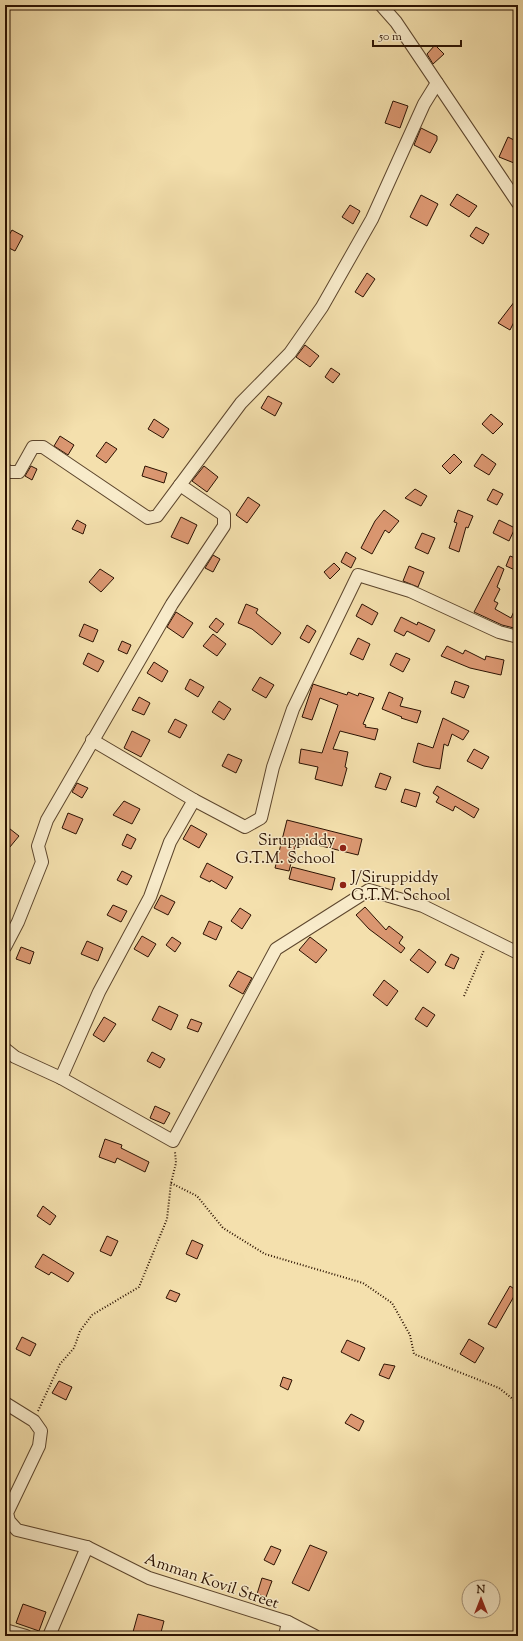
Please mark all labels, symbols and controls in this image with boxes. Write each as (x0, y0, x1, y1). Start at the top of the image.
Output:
scale bar (373, 22, 461, 48)
text: 50 m (378, 28, 402, 46)
place label: Siruppiddy G.T.M. School (235, 830, 336, 871)
marker: Siruppiddy G.T.M. School (338, 843, 348, 853)
place label: J/Siruppiddy G.T.M. School (350, 867, 451, 908)
marker: J/Siruppiddy G.T.M. School (338, 880, 348, 890)
street label: Amman Kovil Street (141, 1549, 282, 1616)
north arrow (461, 1579, 501, 1619)
text: N (476, 1582, 486, 1598)

